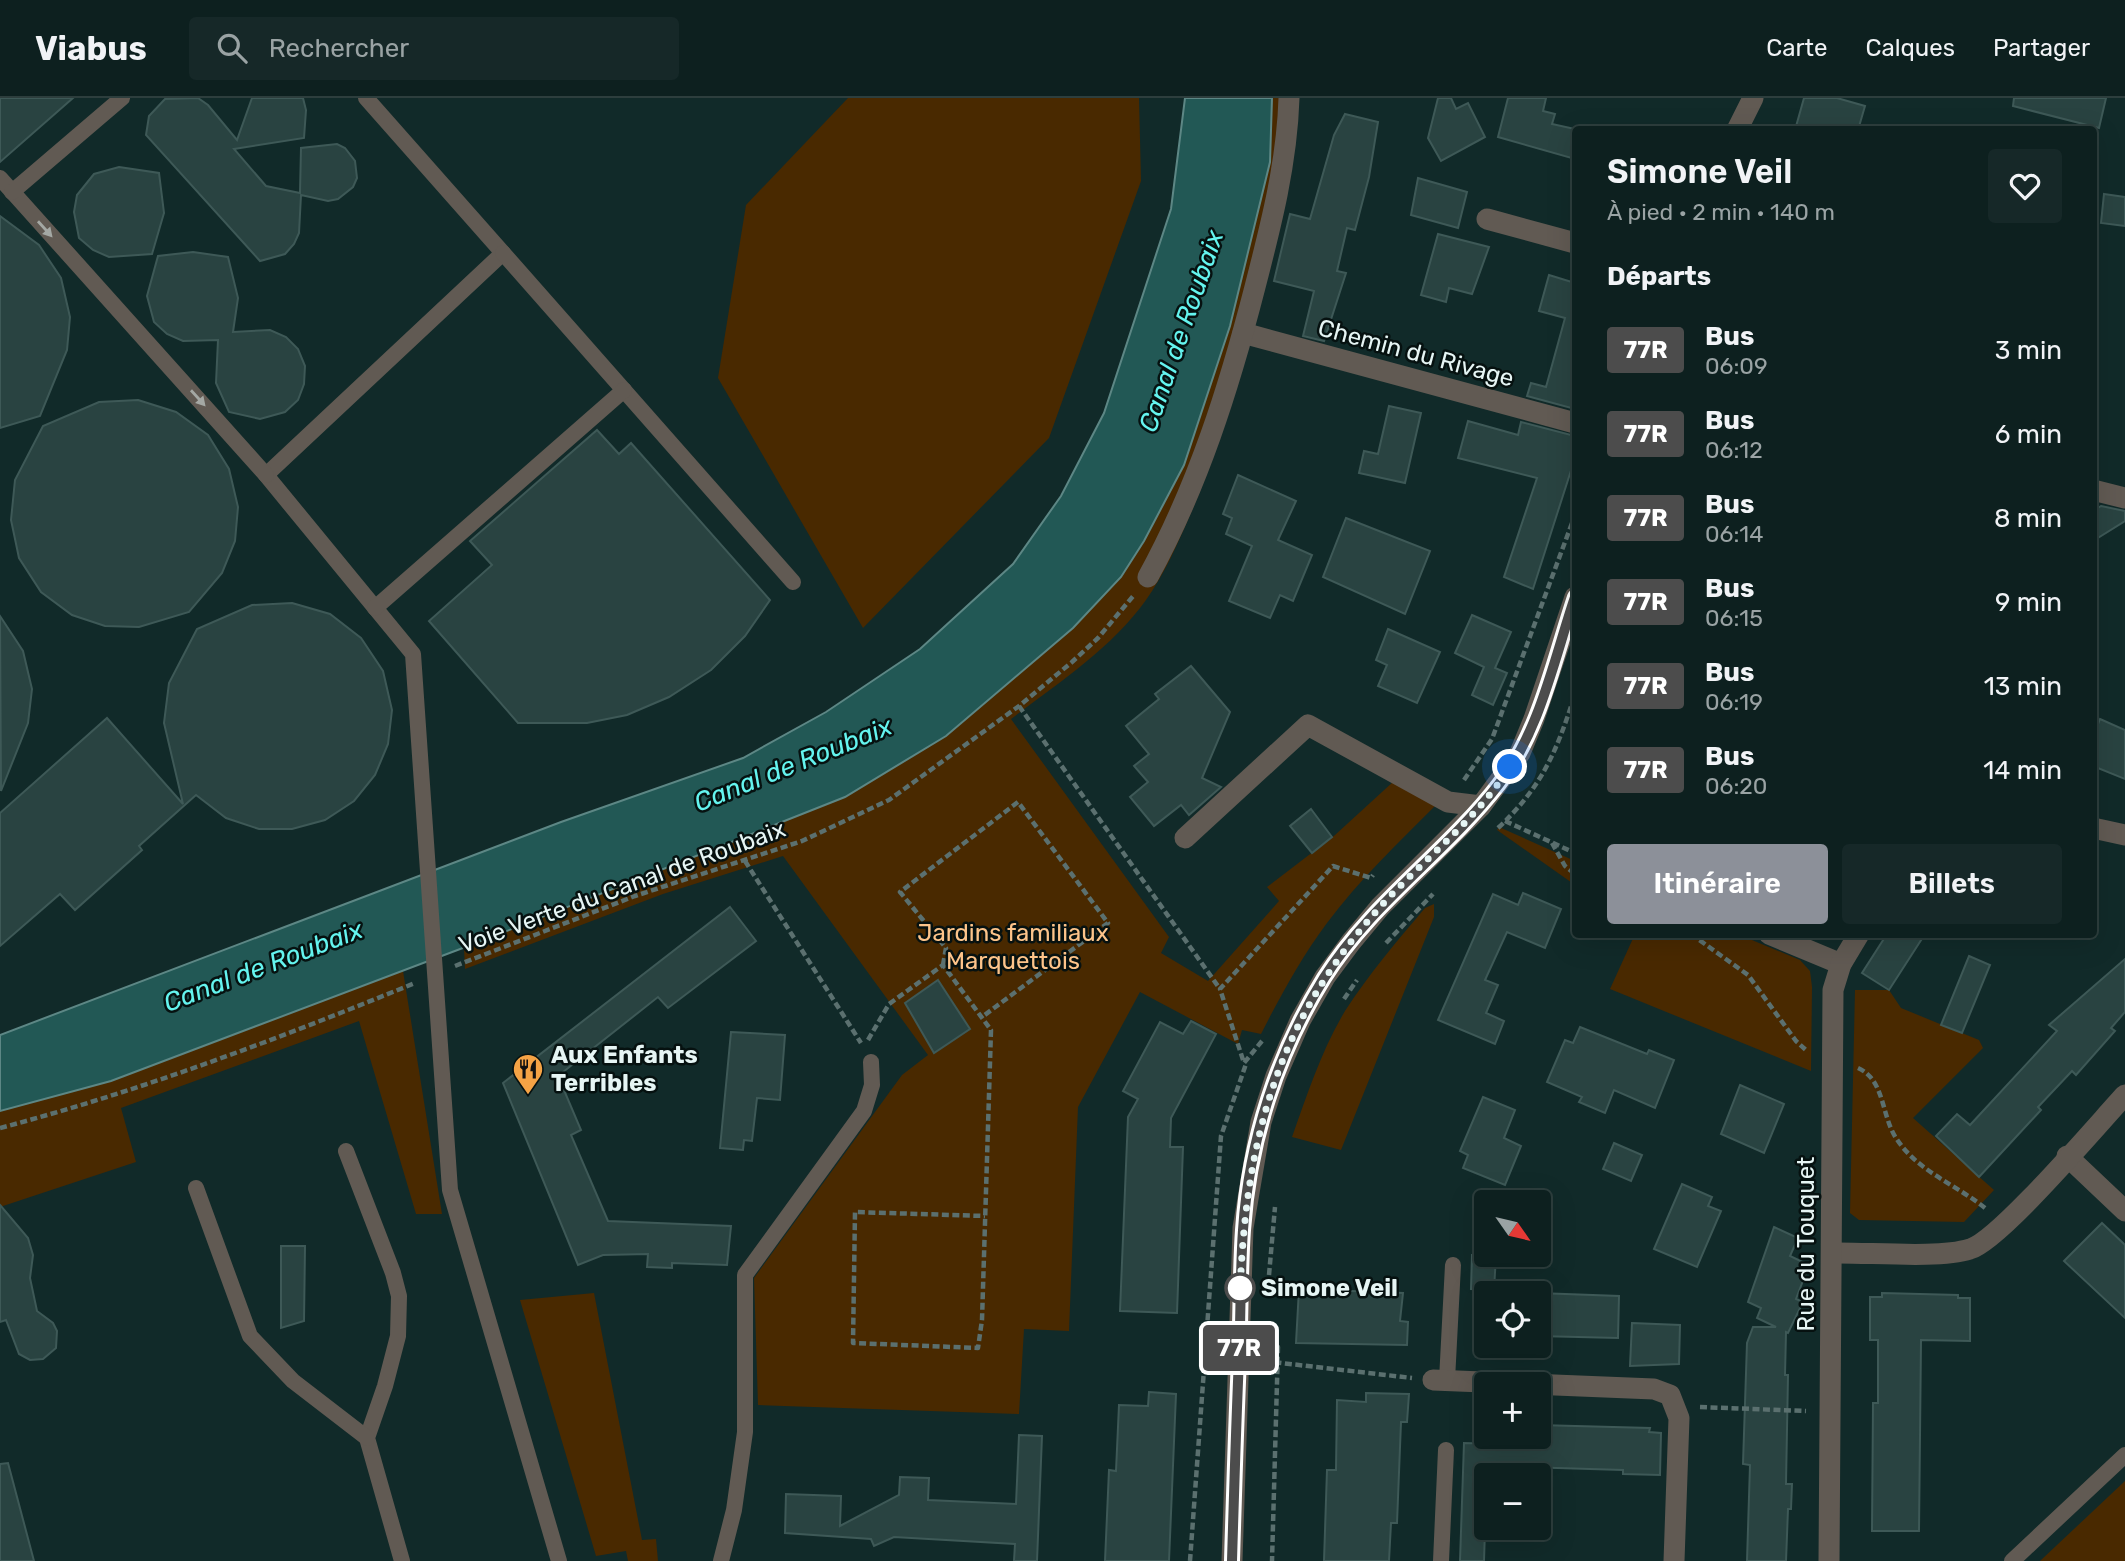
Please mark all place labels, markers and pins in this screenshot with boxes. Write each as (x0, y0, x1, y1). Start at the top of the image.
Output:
place label: Aux Enfants Terribles (551, 1041, 698, 1097)
restaurant icon: Aux Enfants Terribles (511, 1052, 545, 1096)
marker: Simone Veil (1225, 1273, 1255, 1303)
place label: Simone Veil (1261, 1274, 1398, 1302)

